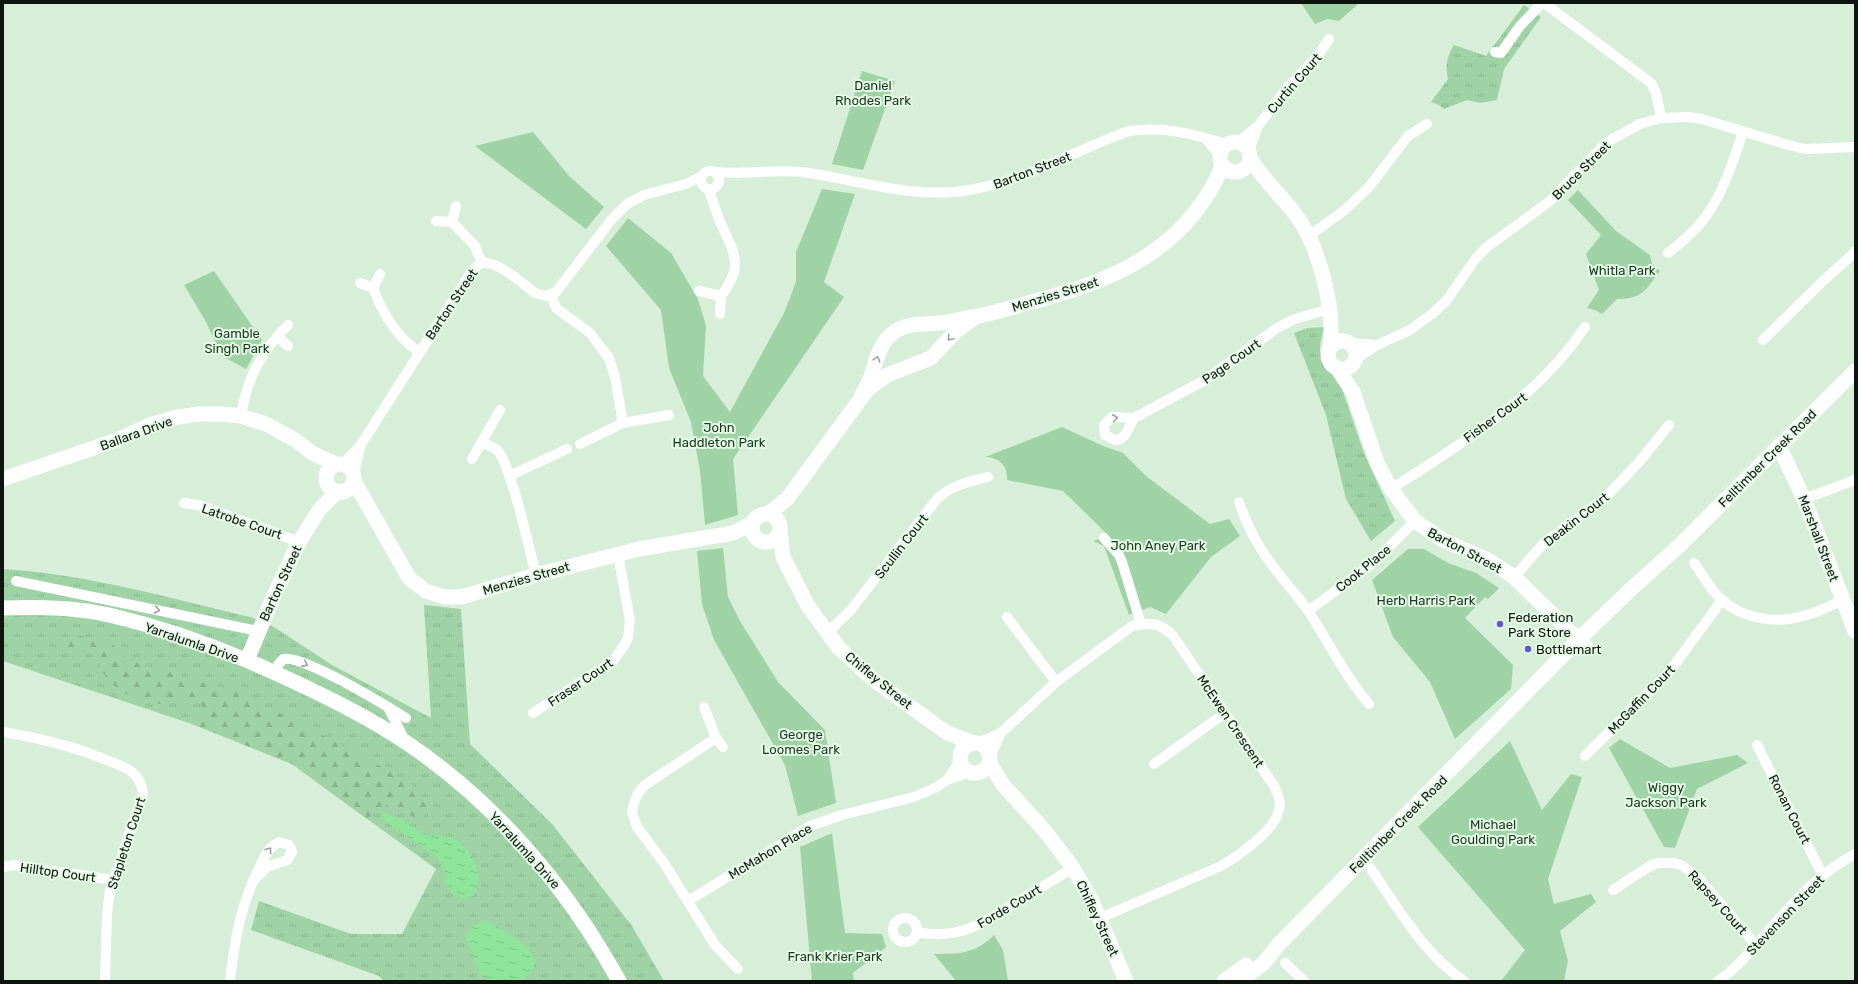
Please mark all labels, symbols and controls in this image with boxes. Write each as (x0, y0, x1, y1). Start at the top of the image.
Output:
street label: Curtin Court (1264, 50, 1325, 116)
park label: Daniel Rhodes Park (835, 78, 911, 108)
street label: Bruce Street (1549, 138, 1614, 203)
street label: Barton Street (991, 149, 1073, 192)
park label: Whitla Park (1588, 263, 1656, 278)
street label: Barton Street (422, 266, 481, 342)
street label: Menzies Street (1010, 274, 1100, 315)
park label: Gamble Singh Park (204, 326, 270, 357)
one-way arrow (947, 333, 955, 341)
street label: Page Court (1199, 336, 1264, 388)
one-way arrow (872, 355, 881, 362)
street label: Fisher Court (1461, 389, 1530, 445)
street label: Felltimber Creek Road (1715, 406, 1819, 510)
street label: Ballara Drive (98, 413, 174, 453)
one-way arrow (1112, 414, 1119, 423)
park label: John Haddleton Park (673, 420, 766, 450)
street label: Deakin Court (1541, 489, 1612, 549)
street label: Marshall Street (1795, 493, 1842, 583)
street label: Latrobe Court (200, 501, 284, 542)
street label: Scullin Court (872, 511, 931, 581)
street label: Barton Street (1425, 525, 1504, 576)
park label: John Aney Park (1110, 538, 1206, 553)
street label: Cook Place (1333, 542, 1394, 595)
street label: Barton Street (256, 543, 305, 624)
street label: Menzies Street (481, 559, 571, 598)
park label: Herb Harris Park (1377, 593, 1476, 608)
one-way arrow (154, 606, 161, 614)
place label: Federation Park Store (1508, 610, 1573, 640)
street label: Yarralumla Drive (143, 619, 241, 666)
marker: Federation Park Store (1495, 619, 1505, 629)
place label: Bottlemart (1536, 642, 1601, 657)
marker: Bottlemart (1523, 644, 1533, 654)
street label: Chifley Street (842, 649, 915, 712)
street label: Fraser Court (545, 655, 616, 710)
one-way arrow (301, 659, 308, 667)
street label: McGaffin Court (1605, 662, 1678, 737)
street label: McEwen Crescent (1194, 672, 1267, 770)
park label: George Loomes Park (762, 727, 840, 757)
street label: Felltimber Creek Road (1346, 772, 1450, 876)
street label: Ronan Court (1766, 772, 1813, 846)
park label: Wiggy Jackson Park (1625, 780, 1707, 810)
street label: Stapleton Court (104, 795, 148, 891)
street label: Yarralumla Drive (486, 809, 563, 892)
park label: Michael Goulding Park (1451, 817, 1535, 848)
street label: McMahon Place (726, 821, 815, 882)
one-way arrow (265, 848, 272, 855)
street label: Hilltop Court (19, 860, 97, 885)
street label: Rapsey Court (1685, 867, 1750, 937)
street label: Stevenson Street (1743, 872, 1827, 958)
street label: Chifley Street (1073, 878, 1122, 959)
street label: Forde Court (975, 881, 1044, 931)
park label: Frank Krier Park (787, 949, 883, 964)

